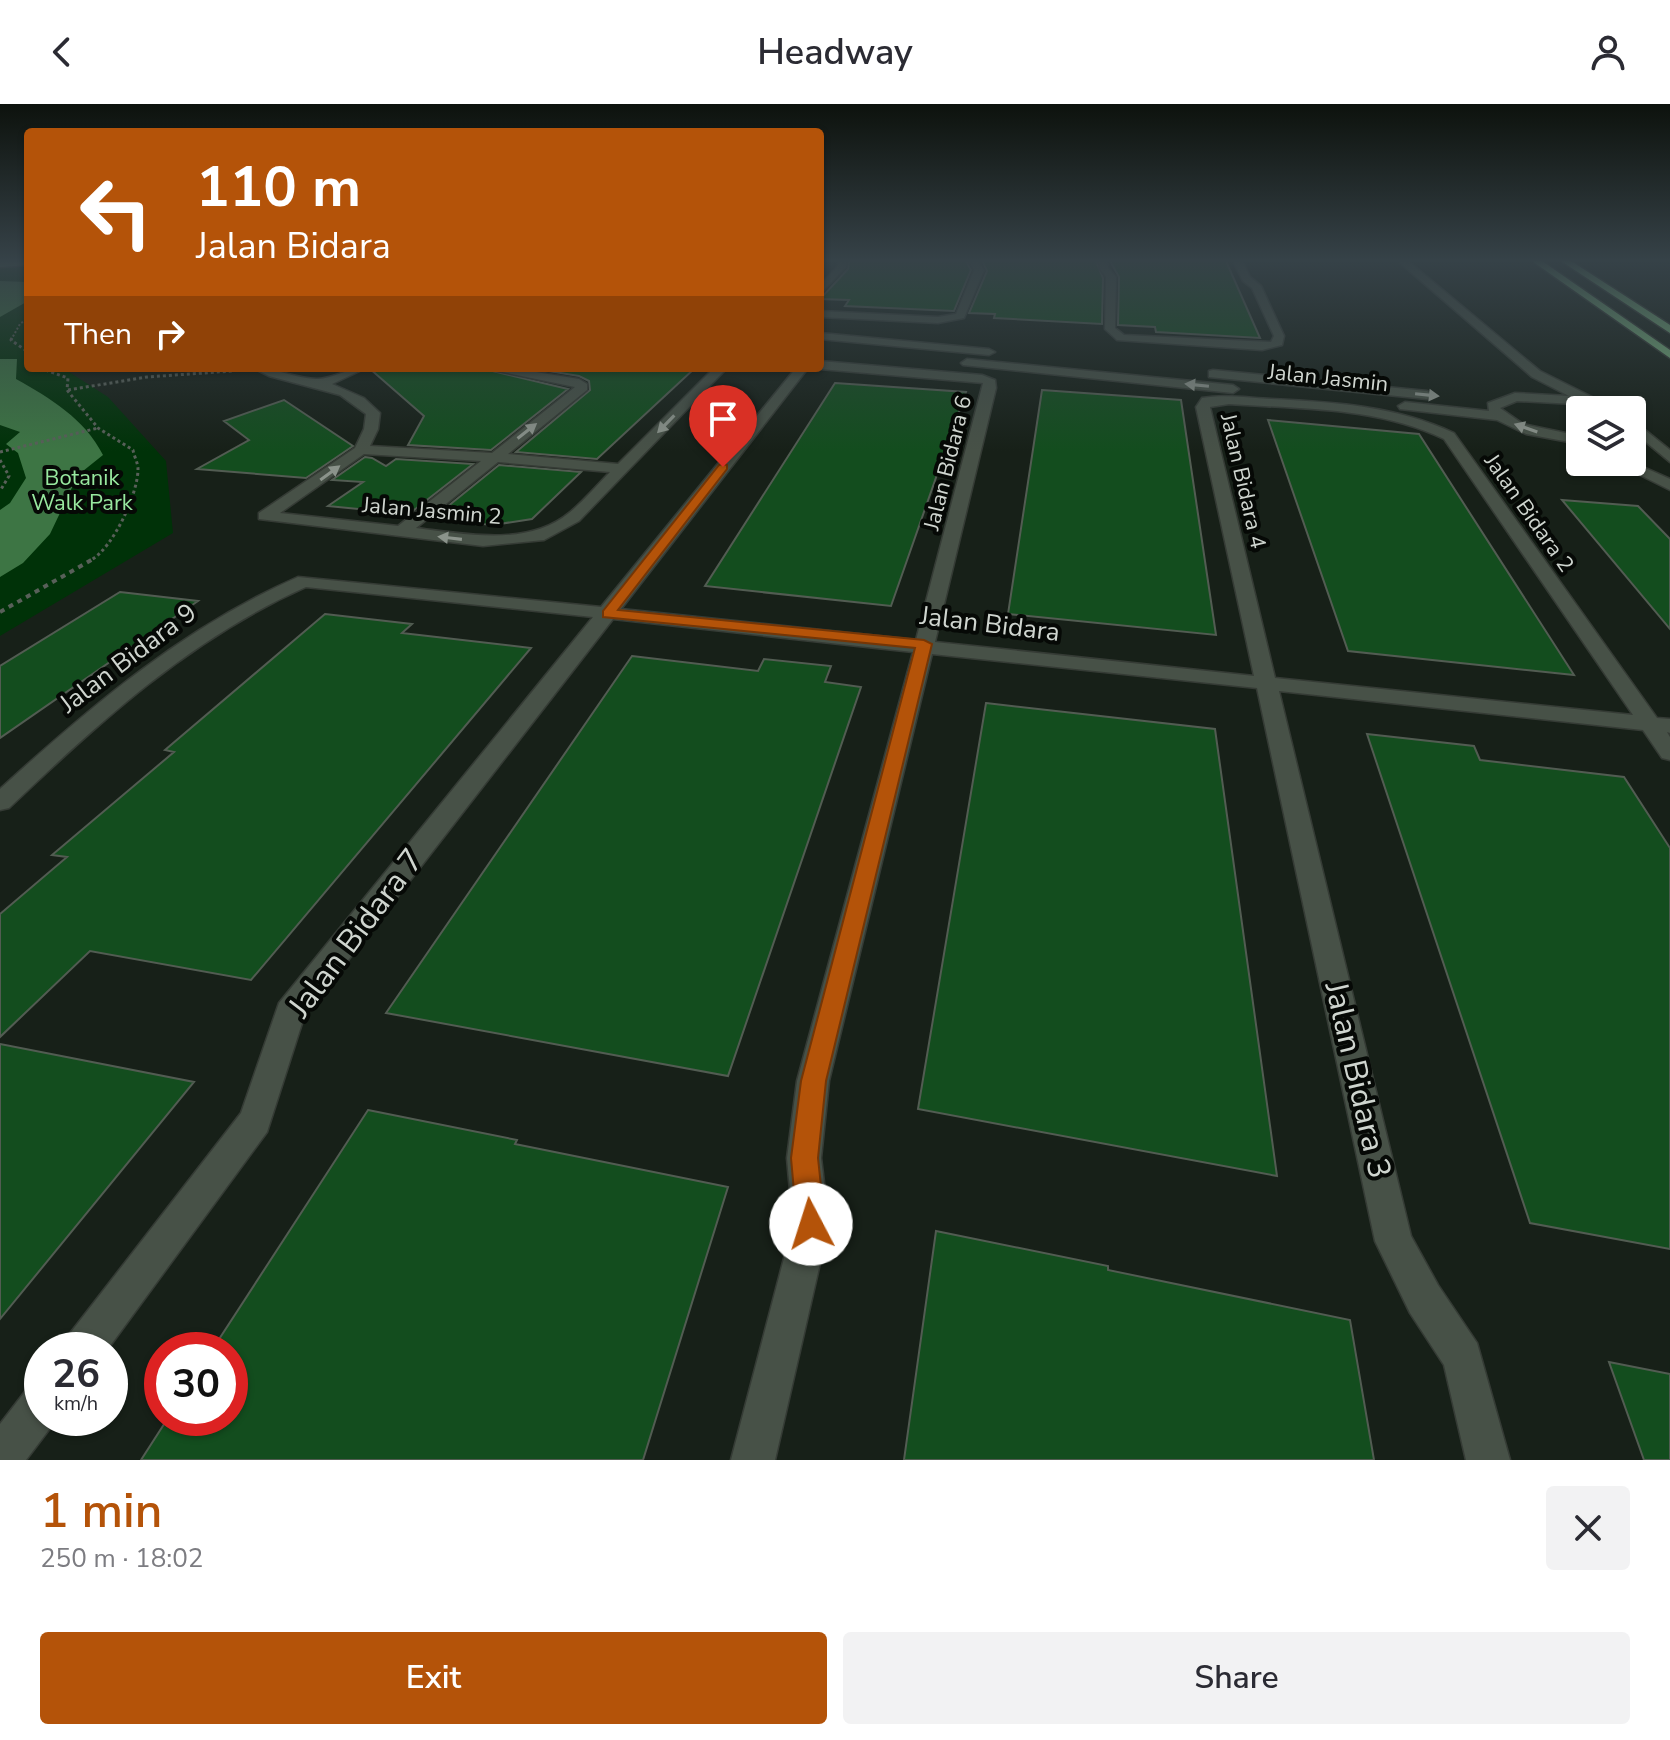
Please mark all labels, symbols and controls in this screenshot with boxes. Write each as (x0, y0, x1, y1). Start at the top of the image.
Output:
text: Headway (757, 28, 913, 77)
icon: back (40, 30, 84, 74)
icon: person (1586, 30, 1630, 74)
text: 110 m (196, 149, 361, 226)
icon: left (64, 160, 168, 264)
text: Jalan Bidara (196, 222, 391, 271)
icon: right (148, 312, 192, 356)
text: Then (64, 314, 132, 355)
street label: Jalan Jasmin (1265, 357, 1390, 399)
one-way arrow (1184, 379, 1209, 392)
pin (689, 385, 757, 467)
one-way arrow (1415, 389, 1440, 402)
street label: Jalan Bidara 6 (917, 392, 979, 534)
map controls (1566, 396, 1646, 476)
button: layers (1566, 396, 1646, 476)
icon: arrive (701, 397, 745, 441)
street label: Jalan Bidara 4 (1213, 409, 1273, 552)
one-way arrow (657, 414, 676, 433)
one-way arrow (1514, 422, 1538, 434)
one-way arrow (517, 423, 537, 439)
street label: Jalan Bidara 2 (1477, 447, 1581, 578)
park label: Botanik Walk Park (31, 463, 134, 518)
one-way arrow (319, 466, 340, 482)
street label: Jalan Jasmin 2 (360, 490, 503, 532)
one-way arrow (437, 531, 462, 544)
street label: Jalan Bidara 9 (52, 595, 204, 722)
street label: Jalan Bidara (917, 598, 1062, 650)
street label: Jalan Bidara 7 (278, 840, 434, 1027)
street label: Jalan Bidara 3 (1314, 977, 1402, 1183)
position arrow (769, 1182, 853, 1266)
speed limit sign: 30 (144, 1332, 248, 1436)
text: 26 (52, 1347, 100, 1401)
text: km/h (54, 1390, 98, 1417)
text: 1 min (40, 1478, 162, 1544)
button: close (1546, 1486, 1630, 1570)
text: 250 m · 18:02 (40, 1541, 203, 1576)
button: Exit (40, 1632, 827, 1724)
button: Share (843, 1632, 1630, 1724)

